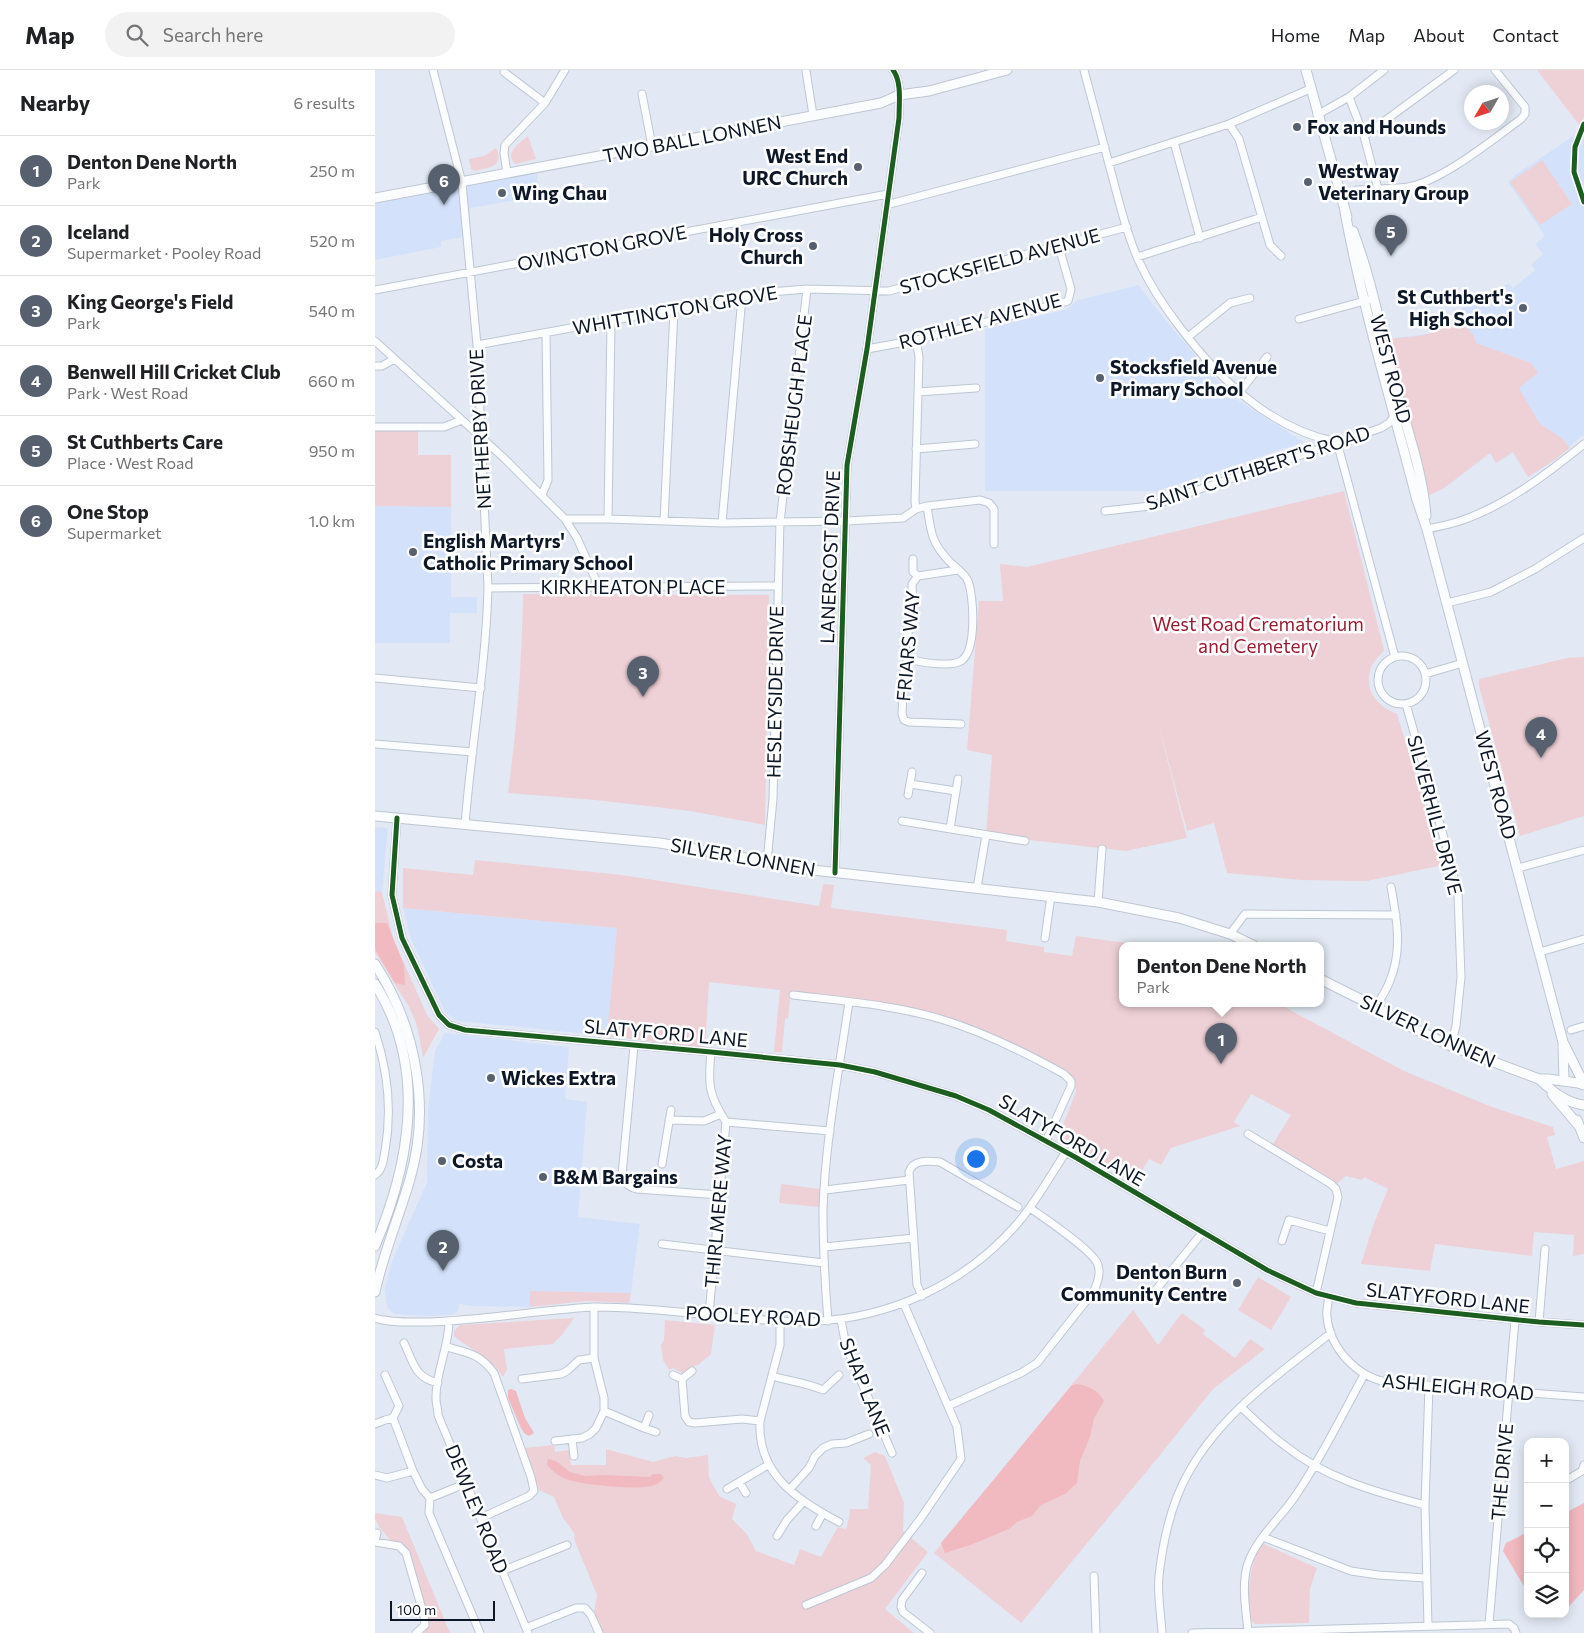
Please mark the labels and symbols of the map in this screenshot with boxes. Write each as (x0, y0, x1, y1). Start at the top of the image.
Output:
north arrow (1464, 85, 1509, 130)
street label: TWO BALL LONNEN (601, 110, 783, 167)
place label: Fox and Hounds (1307, 115, 1446, 138)
marker: Fox and Hounds (1291, 121, 1303, 133)
place label: West End URC Church (742, 144, 848, 189)
place label: Westway Veterinary Group (1318, 159, 1469, 204)
marker: West End URC Church (852, 161, 864, 173)
pin: 6 (428, 164, 460, 205)
marker: Westway Veterinary Group (1302, 176, 1314, 188)
place label: Wing Chau (512, 181, 607, 204)
marker: Wing Chau (496, 187, 508, 199)
pin: 5 (1375, 215, 1407, 256)
street label: OVINGTON GROVE (515, 220, 689, 275)
place label: Holy Cross Church (709, 223, 803, 268)
street label: STOCKSFIELD AVENUE (897, 223, 1103, 298)
marker: Holy Cross Church (807, 240, 819, 252)
street label: WHITTINGTON GROVE (571, 280, 779, 339)
place label: St Cuthbert's High School (1397, 285, 1513, 330)
street label: ROTHLEY AVENUE (896, 288, 1064, 353)
marker: St Cuthbert's High School (1517, 302, 1529, 314)
street label: WEST ROAD (1366, 312, 1417, 426)
street label: ROBSHEUGH PLACE (771, 313, 816, 497)
street label: NETHERBY DRIVE (464, 348, 495, 510)
place label: Stocksfield Avenue Primary School (1110, 355, 1277, 400)
marker: Stocksfield Avenue Primary School (1094, 372, 1106, 384)
street label: SAINT CUTHBERT'S ROAD (1143, 420, 1373, 515)
street label: LANERCOST DRIVE (815, 470, 844, 644)
place label: English Martyrs' Catholic Primary School (423, 529, 633, 574)
marker: English Martyrs' Catholic Primary School (407, 546, 419, 558)
street label: KIRKHEATON PLACE (540, 575, 726, 598)
street label: FRIARS WAY (891, 589, 924, 702)
street label: HESLEYSIDE DRIVE (761, 606, 788, 778)
park label: West Road Crematorium and Cemetery (1152, 612, 1364, 657)
pin: 3 (627, 656, 659, 697)
pin: 4 (1525, 717, 1557, 758)
street label: WEST ROAD (1471, 728, 1522, 842)
street label: SILVERHILL DRIVE (1403, 733, 1468, 897)
street label: SILVER LONNEN (669, 832, 817, 881)
street label: SILVER LONNEN (1357, 989, 1500, 1072)
street label: SLATYFORD LANE (583, 1014, 749, 1051)
pin: 1 (1205, 1023, 1237, 1064)
place label: Wickes Extra (501, 1066, 616, 1089)
marker: Wickes Extra (485, 1072, 497, 1084)
street label: SLATYFORD LANE (995, 1089, 1149, 1191)
street label: THIRLMERE WAY (699, 1133, 736, 1289)
your location (963, 1146, 989, 1172)
place label: Costa (452, 1149, 503, 1172)
marker: Costa (436, 1155, 448, 1167)
place label: B&M Bargains (553, 1165, 678, 1188)
marker: B&M Bargains (537, 1171, 549, 1183)
pin: 2 (427, 1230, 459, 1271)
place label: Denton Burn Community Centre (1061, 1260, 1227, 1305)
marker: Denton Burn Community Centre (1231, 1277, 1243, 1289)
street label: SLATYFORD LANE (1365, 1277, 1531, 1318)
street label: POOLEY ROAD (685, 1300, 821, 1331)
street label: SHAP LANE (835, 1334, 896, 1439)
street label: ASHLEIGH ROAD (1381, 1368, 1535, 1405)
street label: THE DRIVE (1486, 1422, 1517, 1522)
street label: DEWLEY ROAD (441, 1441, 514, 1577)
scale bar (390, 1598, 495, 1621)

